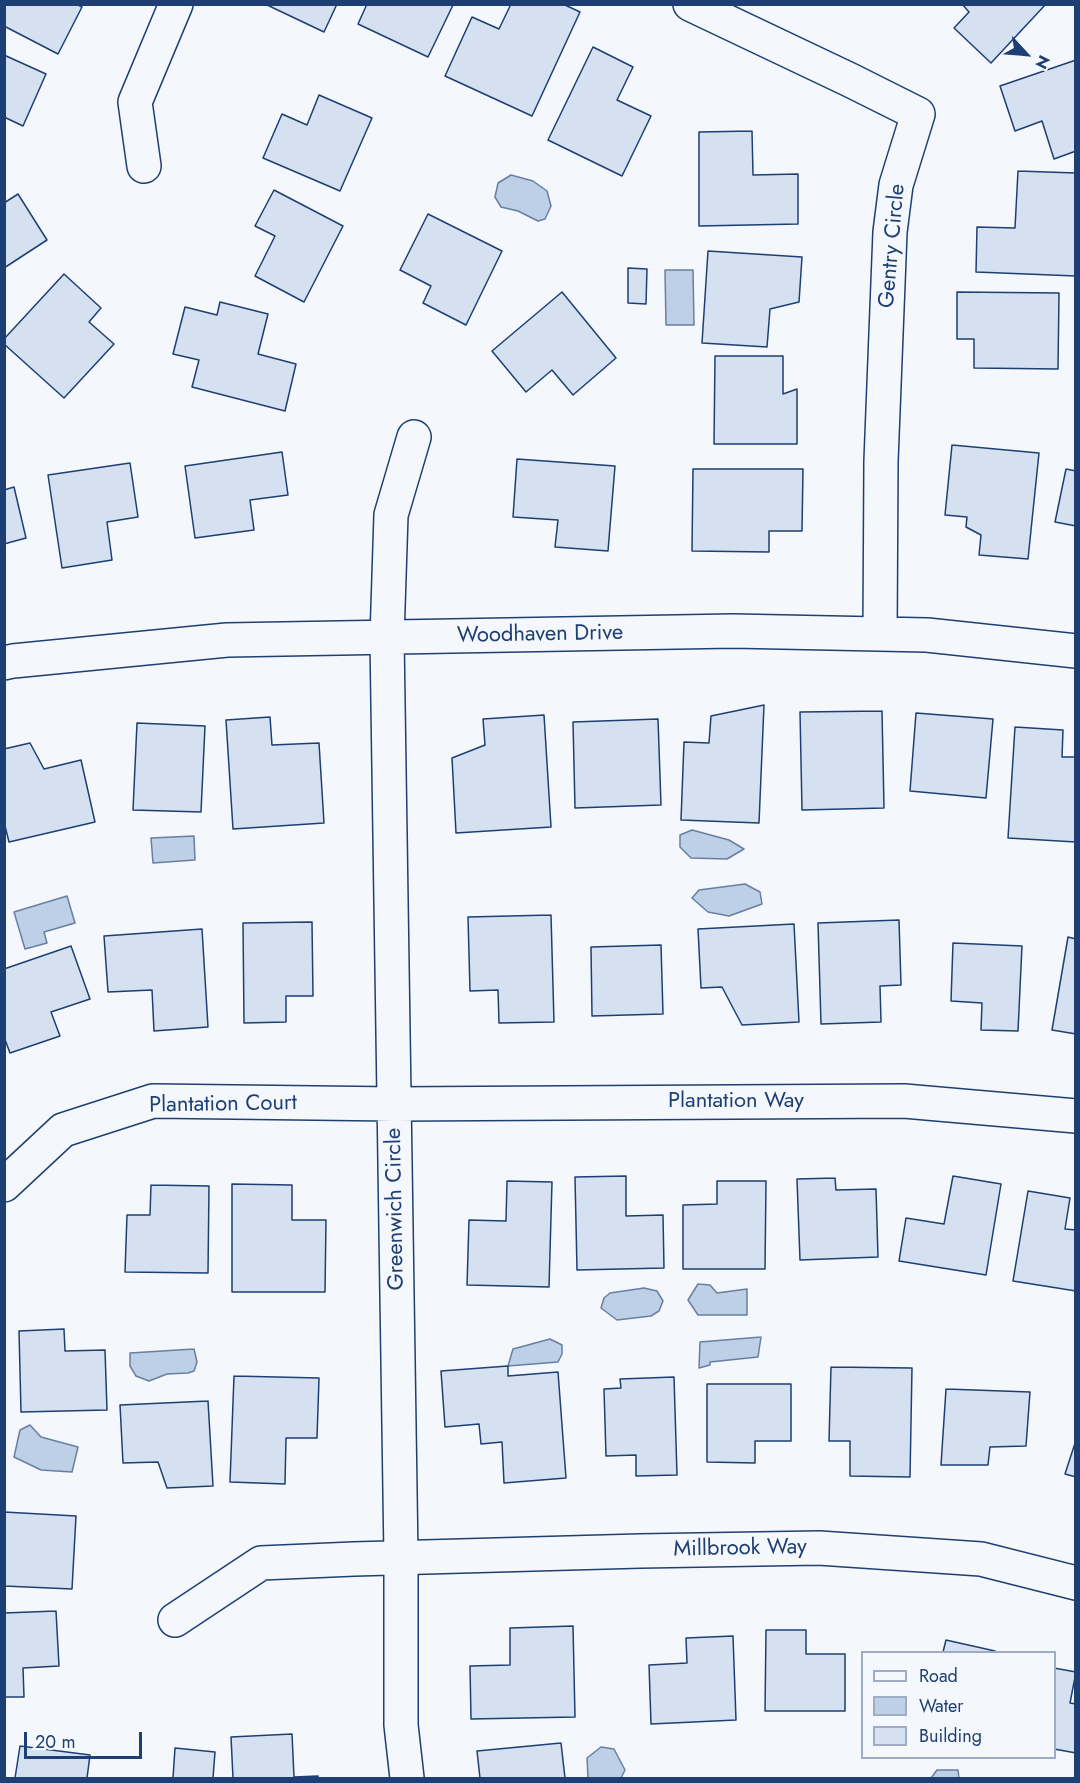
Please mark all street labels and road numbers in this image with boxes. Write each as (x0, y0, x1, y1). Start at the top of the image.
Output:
street label: Gentry Circle (874, 183, 912, 309)
street label: Woodhaven Drive (457, 620, 623, 650)
street label: Plantation Way (668, 1089, 804, 1115)
street label: Plantation Court (149, 1091, 297, 1119)
street label: Greenwich Circle (381, 1127, 411, 1291)
street label: Millbrook Way (673, 1535, 807, 1563)

